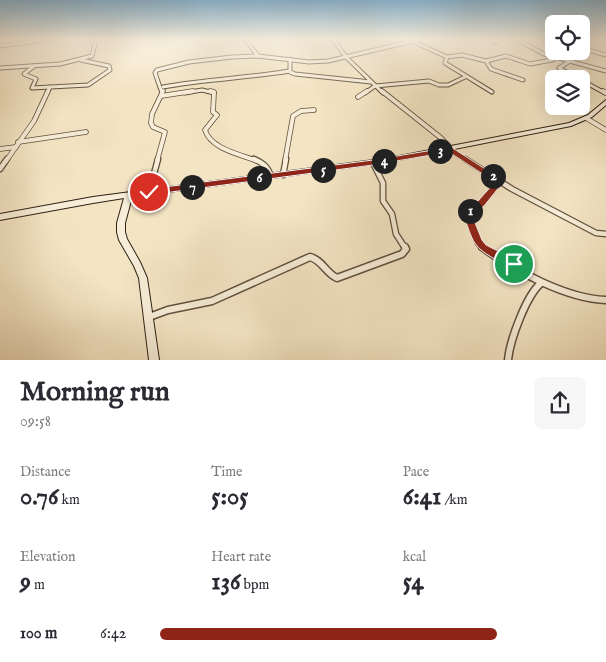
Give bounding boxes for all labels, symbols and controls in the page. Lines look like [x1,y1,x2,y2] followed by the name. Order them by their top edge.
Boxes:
[545,15,590,115] map controls
[545,15,590,60] button: locate
[545,70,590,115] button: layers
[428,138,452,164] pin: 3
[438,142,443,160] text: 3
[372,148,396,174] pin: 4
[381,152,388,170] text: 4
[310,158,336,182] pin: 5
[321,161,326,179] text: 5
[480,164,506,188] pin: 2
[246,166,272,190] pin: 6
[490,167,497,185] text: 2
[257,169,262,187] text: 6
[128,171,170,213] pin
[180,174,204,200] pin: 7
[135,178,163,206] icon: check
[189,178,196,196] text: 7
[458,198,482,224] pin: 1
[468,202,473,220] text: 1
[493,243,535,285] pin
[500,250,528,278] icon: arrive
[20,375,170,410] text: Morning run
[534,377,586,429] button: share
[20,412,51,432] text: 09:58
[20,463,71,481] text: Distance
[211,463,242,481] text: Time
[403,463,429,481] text: Pace
[20,481,59,513] text: 0.76
[211,481,248,513] text: 5:05
[403,481,441,513] text: 6:41
[59,491,80,509] text: km
[441,491,468,509] text: /km
[20,548,76,566] text: Elevation
[211,548,271,566] text: Heart rate
[403,548,426,566] text: kcal
[20,566,31,598] text: 9
[211,566,241,598] text: 136
[403,566,424,598] text: 54
[31,576,45,594] text: m
[241,576,269,594] text: bpm
[20,624,57,644] text: 100 m
[100,624,126,644] text: 6:42

